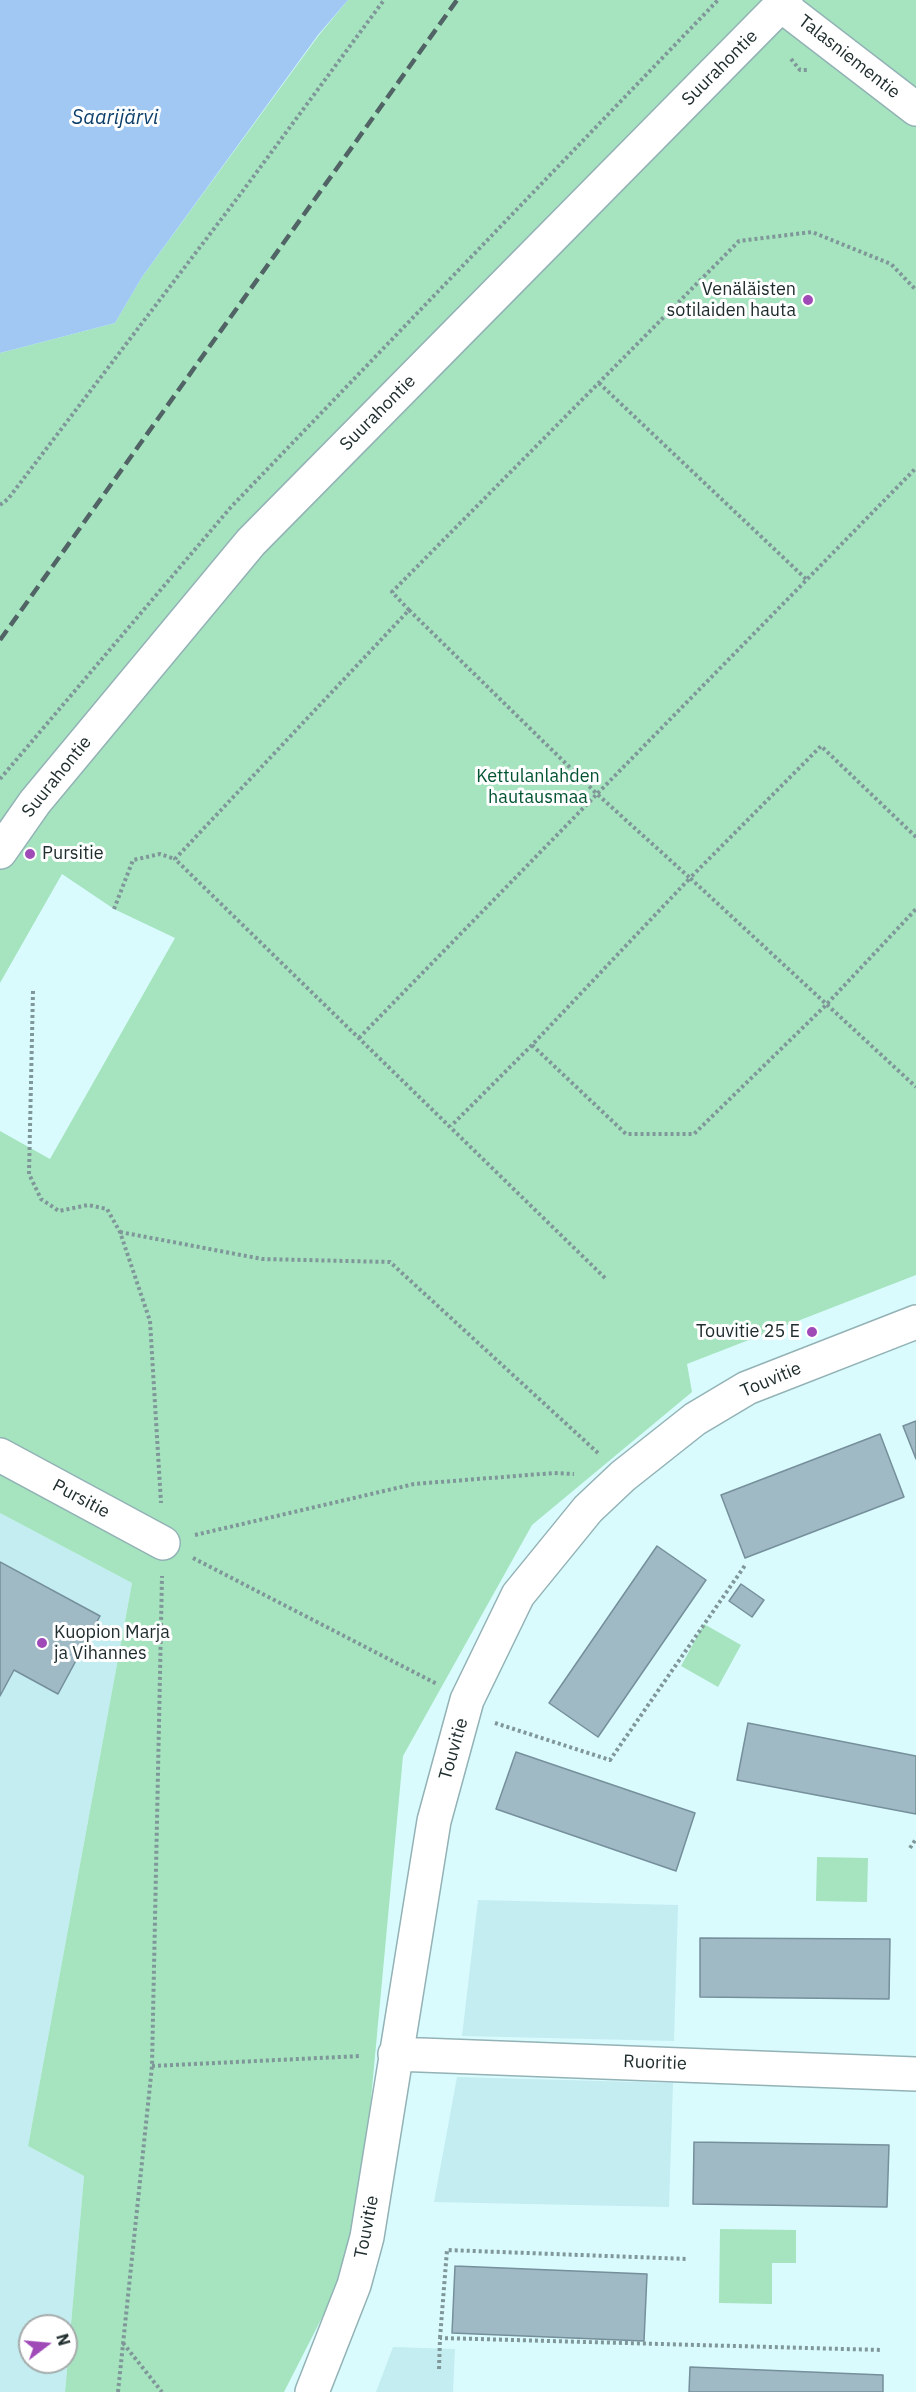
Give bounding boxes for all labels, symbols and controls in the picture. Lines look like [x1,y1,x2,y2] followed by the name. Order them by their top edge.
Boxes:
[794,11,904,103] street label: Talasniementie
[678,26,762,110] street label: Suurahontie
[72,106,158,130] water label: Saarijärvi
[667,279,796,322] place label: Venäläisten sotilaiden hauta
[801,293,815,307] marker: Venäläisten sotilaiden hauta
[336,371,420,455] street label: Suurahontie
[18,732,96,822] street label: Suurahontie
[476,766,600,808] park label: Kettulanlahden hautausmaa
[42,843,104,865] place label: Pursitie
[23,847,37,861] marker: Pursitie
[696,1321,800,1343] place label: Touvitie 25 E
[805,1325,819,1339] marker: Touvitie 25 E
[738,1358,804,1402] street label: Touvitie
[49,1475,113,1523] street label: Pursitie
[54,1622,170,1664] place label: Kuopion Marja ja Vihannes
[35,1636,49,1650] marker: Kuopion Marja ja Vihannes
[435,1716,473,1782] street label: Touvitie
[623,2051,687,2075] street label: Ruoritie
[350,2194,384,2260] street label: Touvitie
[18,2314,78,2374] north arrow
[52,2331,75,2348] text: N

